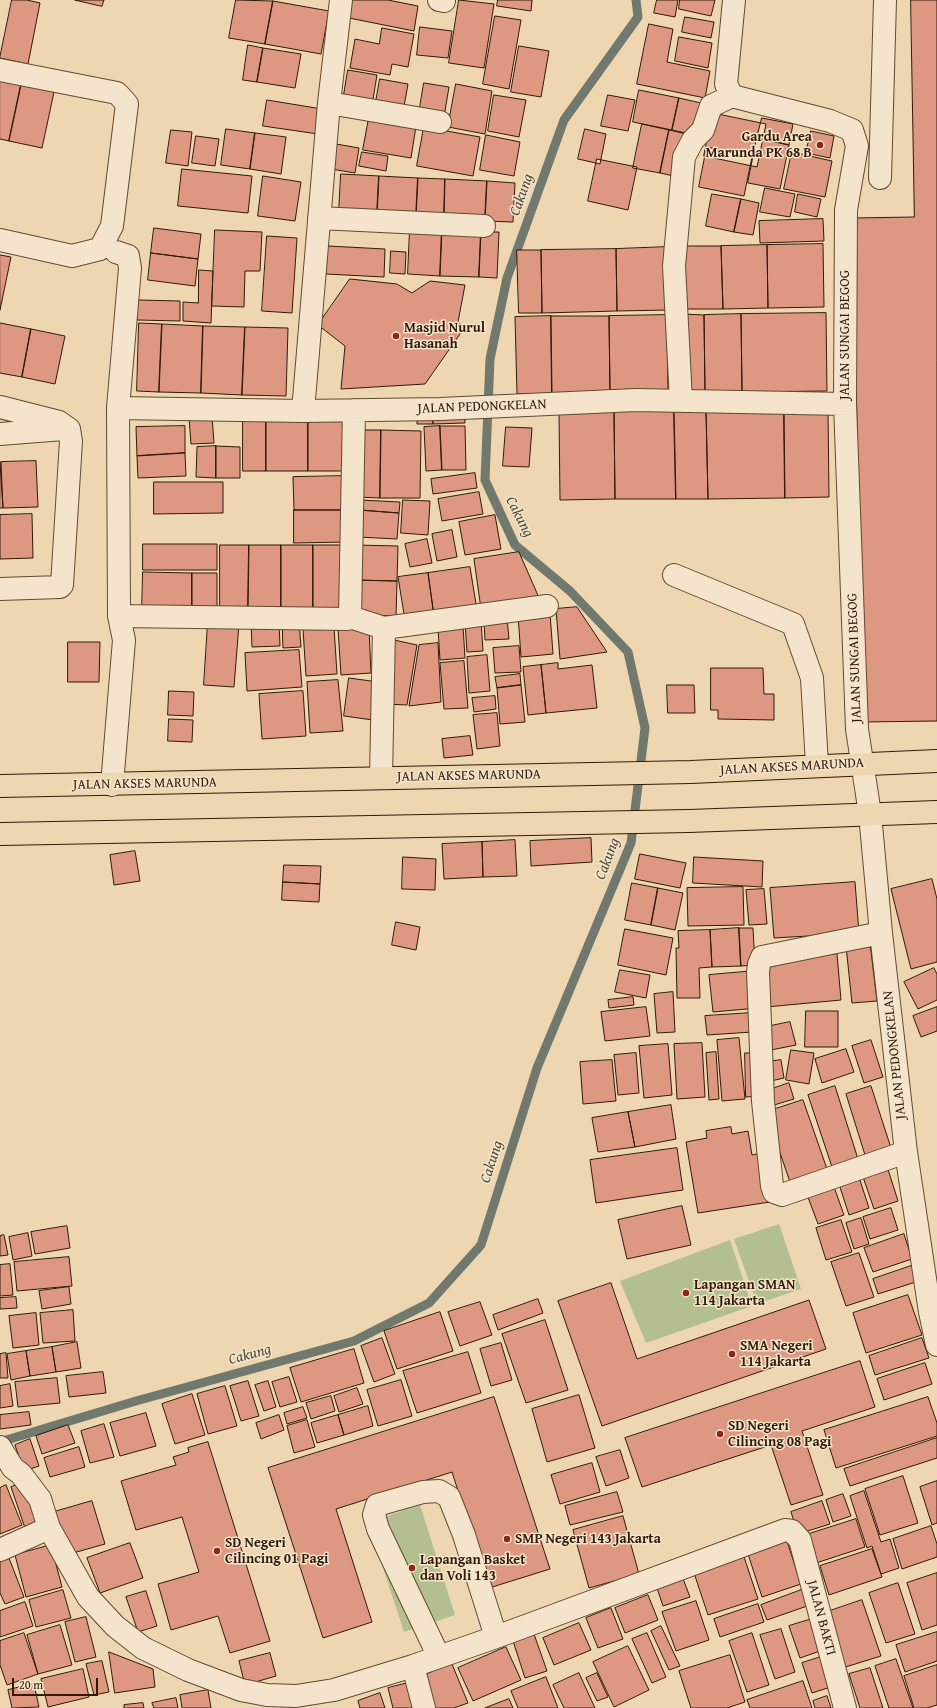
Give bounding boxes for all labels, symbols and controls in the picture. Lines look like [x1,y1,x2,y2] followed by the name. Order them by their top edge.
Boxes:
[705,129,812,162] place label: Gardu Area Marunda PK 68 B
[815,140,825,150] marker: Gardu Area Marunda PK 68 B
[506,172,538,218] water label: Cakung
[837,270,853,400] street label: JALAN SUNGAI BEGOG
[404,320,485,352] place label: Masjid Nurul Hasanah
[391,331,401,341] marker: Masjid Nurul Hasanah
[417,396,547,418] street label: JALAN PEDONGKELAN
[501,494,537,540] water label: Cakung
[844,593,866,723] street label: JALAN SUNGAI BEGOG
[720,755,864,779] street label: JALAN AKSES MARUNDA
[397,766,541,786] street label: JALAN AKSES MARUNDA
[73,774,217,794] street label: JALAN AKSES MARUNDA
[592,836,624,882] water label: Cakung
[880,990,910,1120] street label: JALAN PEDONGKELAN
[477,1139,507,1185] water label: Cakung
[694,1277,795,1310] place label: Lapangan SMAN 114 Jakarta
[681,1288,691,1298] marker: Lapangan SMAN 114 Jakarta
[740,1338,813,1370] place label: SMA Negeri 114 Jakarta
[227,1341,273,1369] water label: Cakung
[727,1349,737,1359] marker: SMA Negeri 114 Jakarta
[728,1418,831,1450] place label: SD Negeri Cilincing 08 Pagi
[715,1429,725,1439] marker: SD Negeri Cilincing 08 Pagi
[515,1531,661,1547] place label: SMP Negeri 143 Jakarta
[502,1534,512,1544] marker: SMP Negeri 143 Jakarta
[225,1535,328,1568] place label: SD Negeri Cilincing 01 Pagi
[212,1546,222,1556] marker: SD Negeri Cilincing 01 Pagi
[420,1552,525,1584] place label: Lapangan Basket dan Voli 143
[407,1563,417,1573] marker: Lapangan Basket dan Voli 143
[803,1578,839,1658] street label: JALAN BAKTI
[14,1670,100,1696] scale bar
[19,1676,43,1693] text: 20 m

